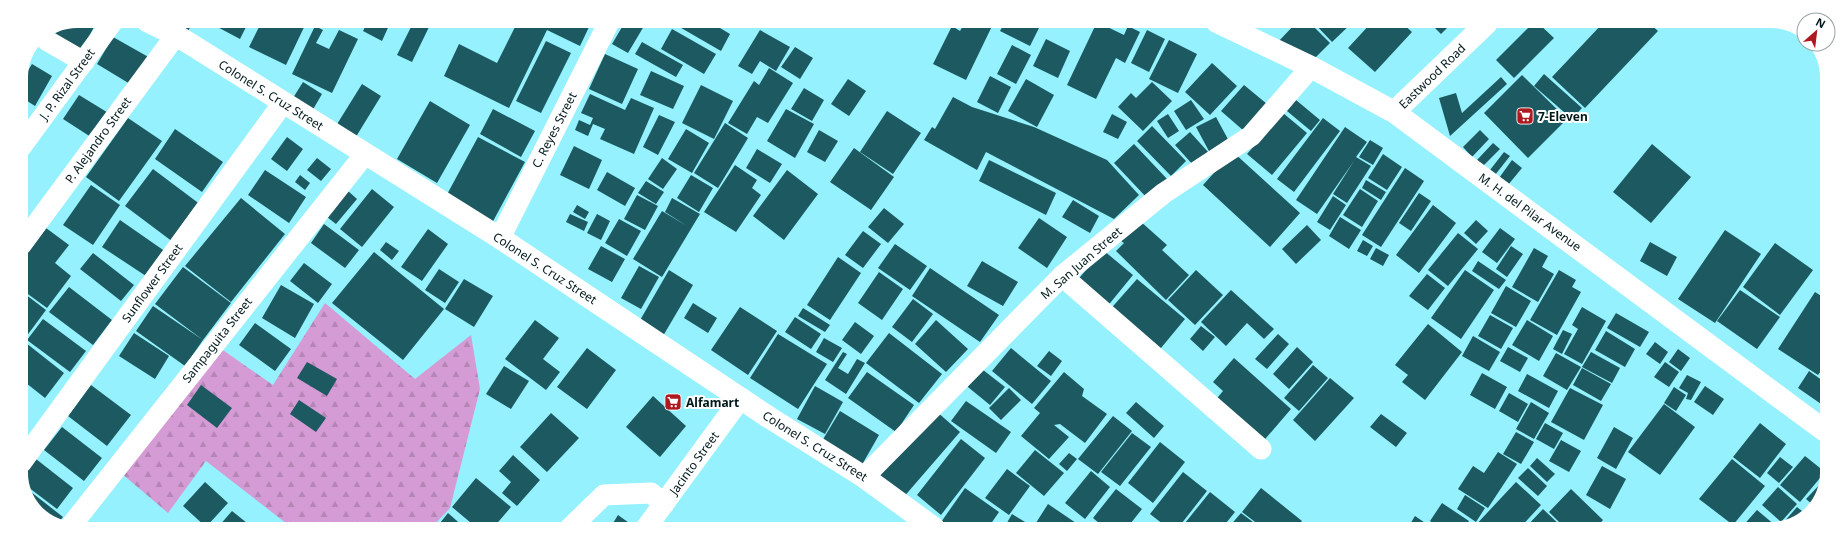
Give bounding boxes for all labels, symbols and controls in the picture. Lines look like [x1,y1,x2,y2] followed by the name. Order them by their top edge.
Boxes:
[1796,12,1836,52] north arrow
[1813,14,1828,31] text: N
[1395,40,1469,112] street label: Eastwood Road
[35,44,99,124] street label: J. P. Rizal Street
[215,56,327,135] street label: Colonel S. Cruz Street
[528,88,581,171] street label: C. Reyes Street
[61,93,135,187] street label: P. Alejandro Street
[1515,106,1535,126] supermarket icon: 7-Eleven
[1538,108,1588,125] place label: 7-Eleven
[1475,169,1585,255] street label: M. H. del Pilar Avenue
[1037,223,1126,303] street label: M. San Juan Street
[490,228,601,308] street label: Colonel S. Cruz Street
[118,240,187,326] street label: Sunflower Street
[178,293,256,386] street label: Sampaguita Street
[663,392,683,412] supermarket icon: Alfamart
[686,394,739,411] place label: Alfamart
[759,407,871,486] street label: Colonel S. Cruz Street
[665,427,723,499] street label: Jacinto Street

